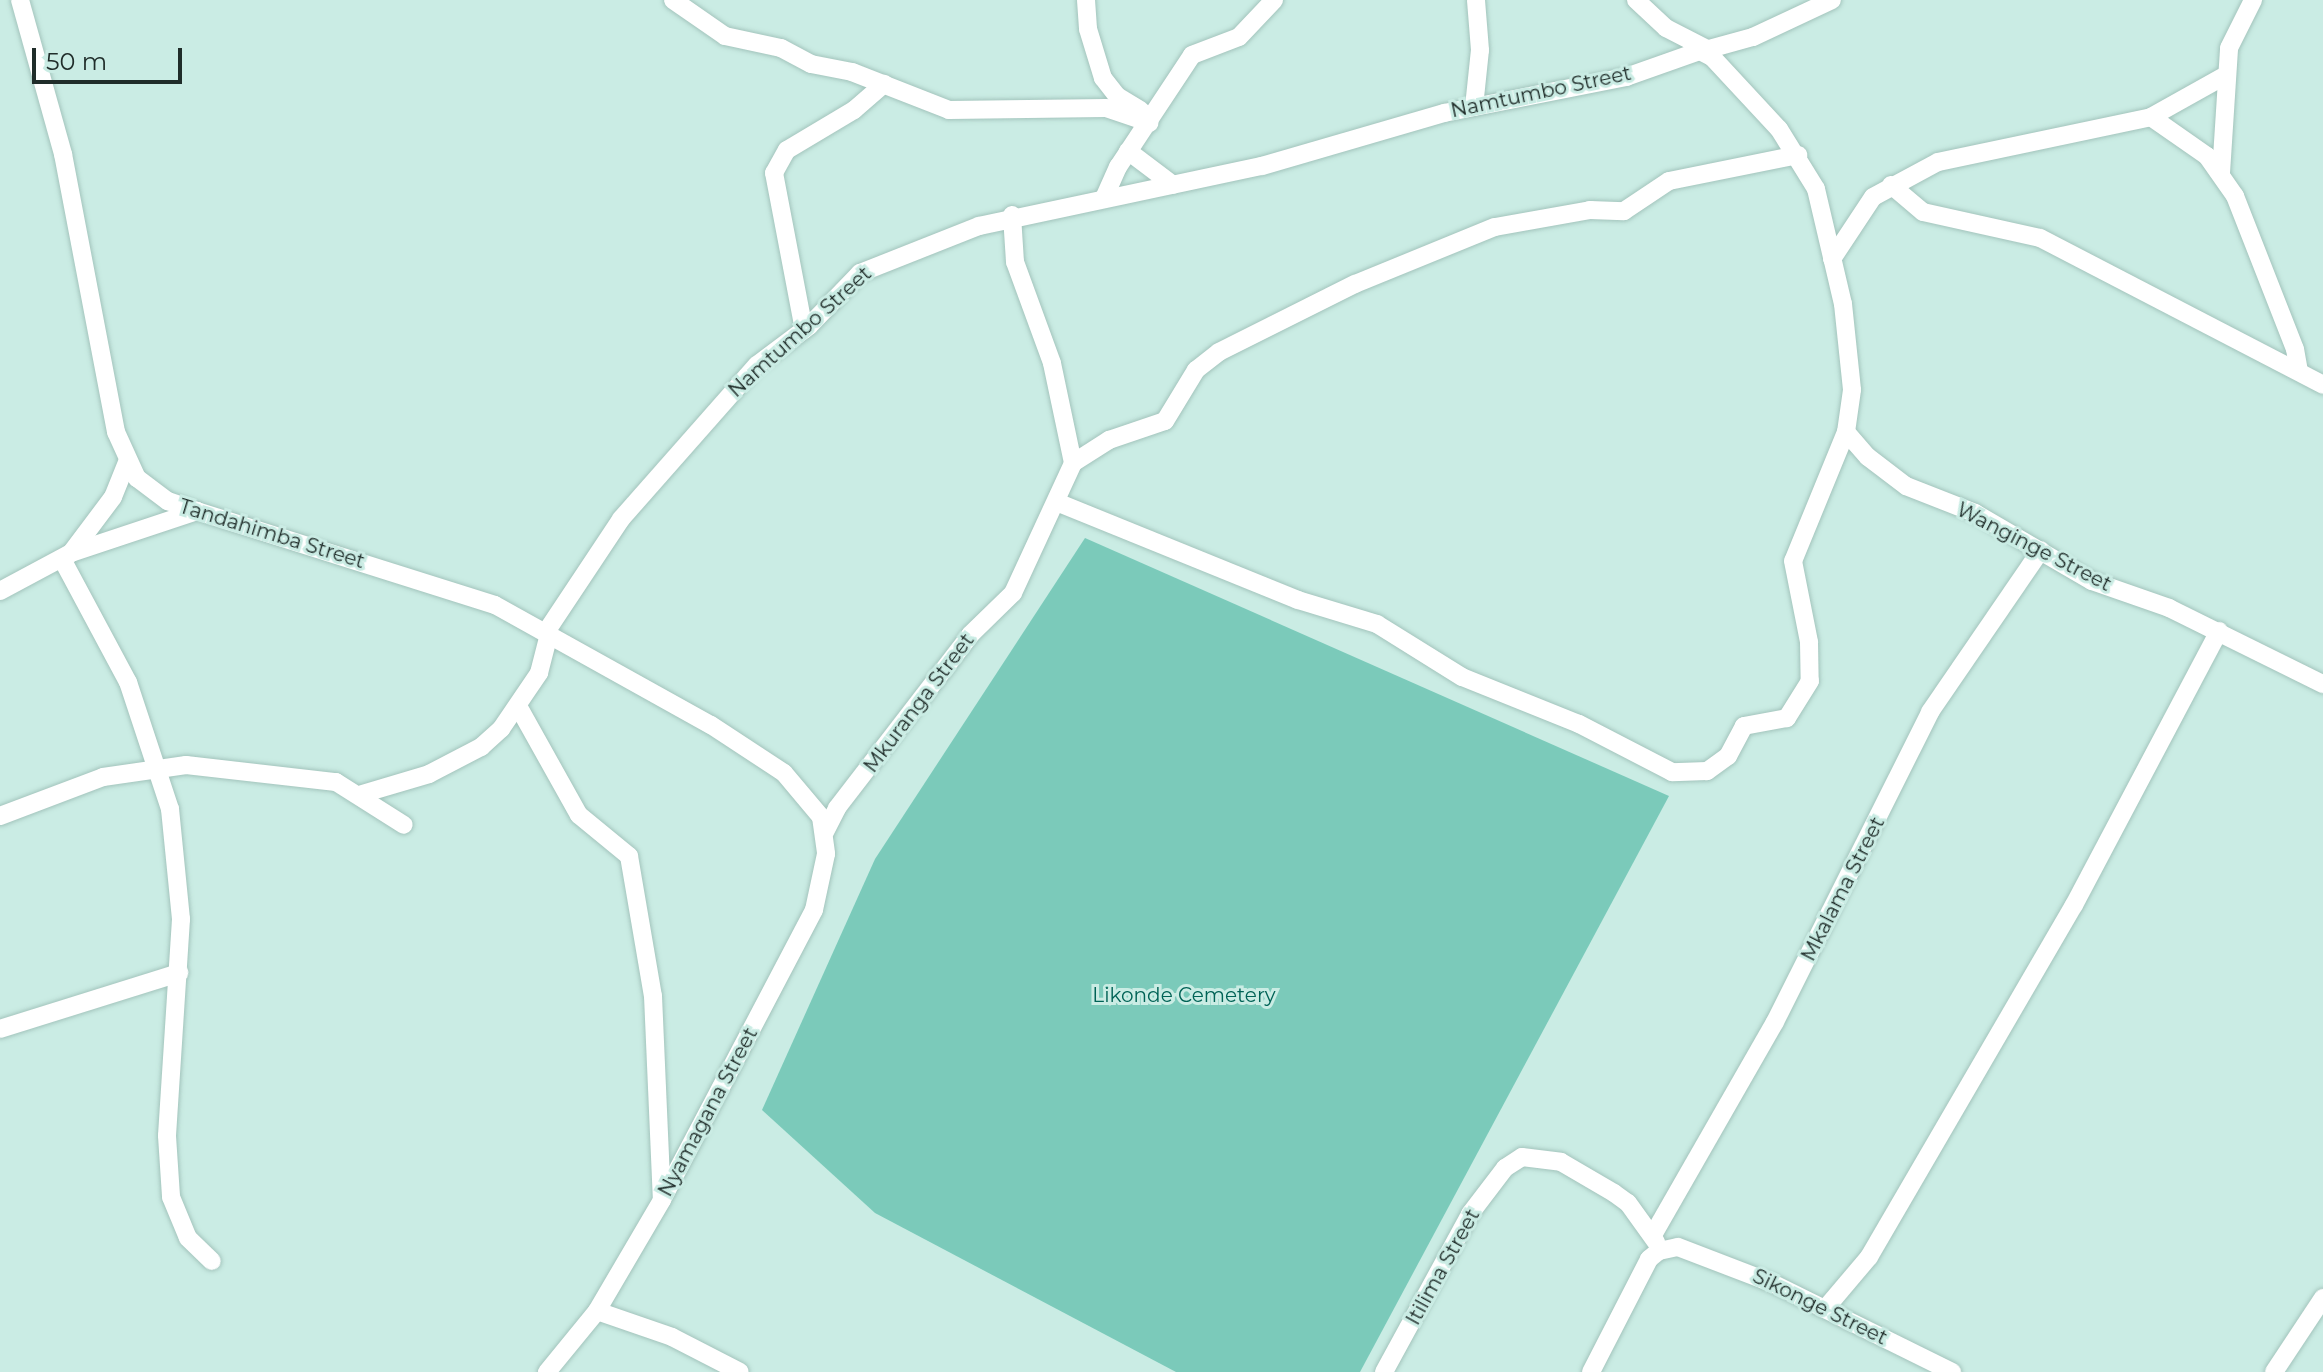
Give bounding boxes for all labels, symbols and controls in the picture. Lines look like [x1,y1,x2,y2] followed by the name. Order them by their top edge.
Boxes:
[36,32,186,82] scale bar
[46,47,107,76] text: 50 m
[1449,61,1633,123] street label: Namtumbo Street
[724,262,876,402] street label: Namtumbo Street
[176,494,368,574] street label: Tandahimba Street
[1953,498,2115,596] street label: Wanginge Street
[859,629,979,777] street label: Mkuranga Street
[1796,813,1890,965] street label: Mkalama Street
[1092,983,1276,1007] park label: Likonde Cemetery
[653,1023,763,1201] street label: Nyamagana Street
[1401,1205,1485,1329] street label: Itilima Street
[1749,1264,1891,1350] street label: Sikonge Street

